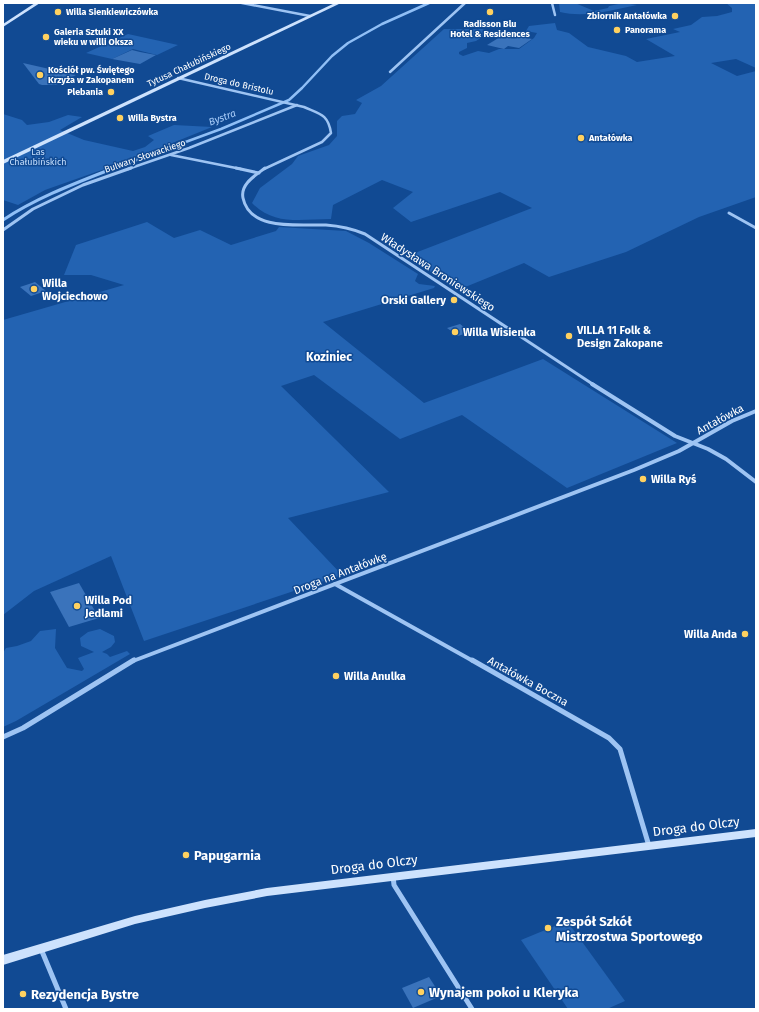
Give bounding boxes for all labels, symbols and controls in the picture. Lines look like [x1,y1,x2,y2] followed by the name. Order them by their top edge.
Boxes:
[53,7,63,17] marker: Willa Sienkiewiczówka
[66,7,158,17] place label: Willa Sienkiewiczówka
[485,7,495,17] marker: Radisson Blu Hotel & Residences
[587,11,667,21] place label: Zbiornik Antałówka
[670,11,680,21] marker: Zbiornik Antałówka
[450,19,530,39] place label: Radisson Blu Hotel & Residences
[612,25,622,35] marker: Panorama
[625,25,666,35] place label: Panorama
[54,27,133,47] place label: Galeria Sztuki XX wieku w willi Oksza
[41,32,51,42] marker: Galeria Sztuki XX wieku w willi Oksza
[146,41,232,89] street label: Tytusa Chałubińskiego
[48,64,135,85] place label: Kościół pw. Świętego Krzyża w Zakopanem
[35,70,45,80] marker: Kościół pw. Świętego Krzyża w Zakopanem
[203,71,275,97] street label: Droga do Bristolu
[67,87,103,97] place label: Plebania
[106,87,116,97] marker: Plebania
[207,107,238,129] water label: Bystra
[115,113,125,123] marker: Willa Bystra
[128,113,177,123] place label: Willa Bystra
[576,133,586,143] marker: Antałówka
[588,133,633,143] place label: Antałówka
[103,137,187,175] street label: Bulwary Słowackiego
[9,147,67,167] park label: Las Chałubińskich
[378,231,497,314] street label: Władysława Broniewskiego
[42,277,108,303] place label: Willa Wojciechowo
[29,284,39,294] marker: Willa Wojciechowo
[381,294,446,307] place label: Orski Gallery
[449,295,459,305] marker: Orski Gallery
[576,324,663,350] place label: VILLA 11 Folk & Design Zakopane
[463,326,536,339] place label: Willa Wisienka
[450,327,460,337] marker: Willa Wisienka
[564,331,574,341] marker: VILLA 11 Folk & Design Zakopane
[306,350,352,364] district label: Koziniec
[694,402,746,437] street label: Antałówka
[651,473,697,486] place label: Willa Ryś
[638,474,648,484] marker: Willa Ryś
[292,550,389,597] street label: Droga na Antałówkę
[84,594,132,620] place label: Willa Pod Jedlami
[72,601,82,611] marker: Willa Pod Jedlami
[684,628,737,641] place label: Willa Anda
[740,629,750,639] marker: Willa Anda
[485,654,570,709] street label: Antałówka Boczna
[344,670,406,683] place label: Willa Anulka
[331,671,341,681] marker: Willa Anulka
[652,814,741,839] street label: Droga do Olczy
[194,848,261,863] place label: Papugarnia
[181,850,191,860] marker: Papugarnia
[330,852,419,877] street label: Droga do Olczy
[556,914,703,944] place label: Zespół Szkół Mistrzostwa Sportowego
[543,923,553,933] marker: Zespół Szkół Mistrzostwa Sportowego
[429,985,579,1000] place label: Wynajem pokoi u Kleryka
[31,987,139,1002] place label: Rezydencja Bystre
[416,987,426,997] marker: Wynajem pokoi u Kleryka
[18,989,28,999] marker: Rezydencja Bystre

